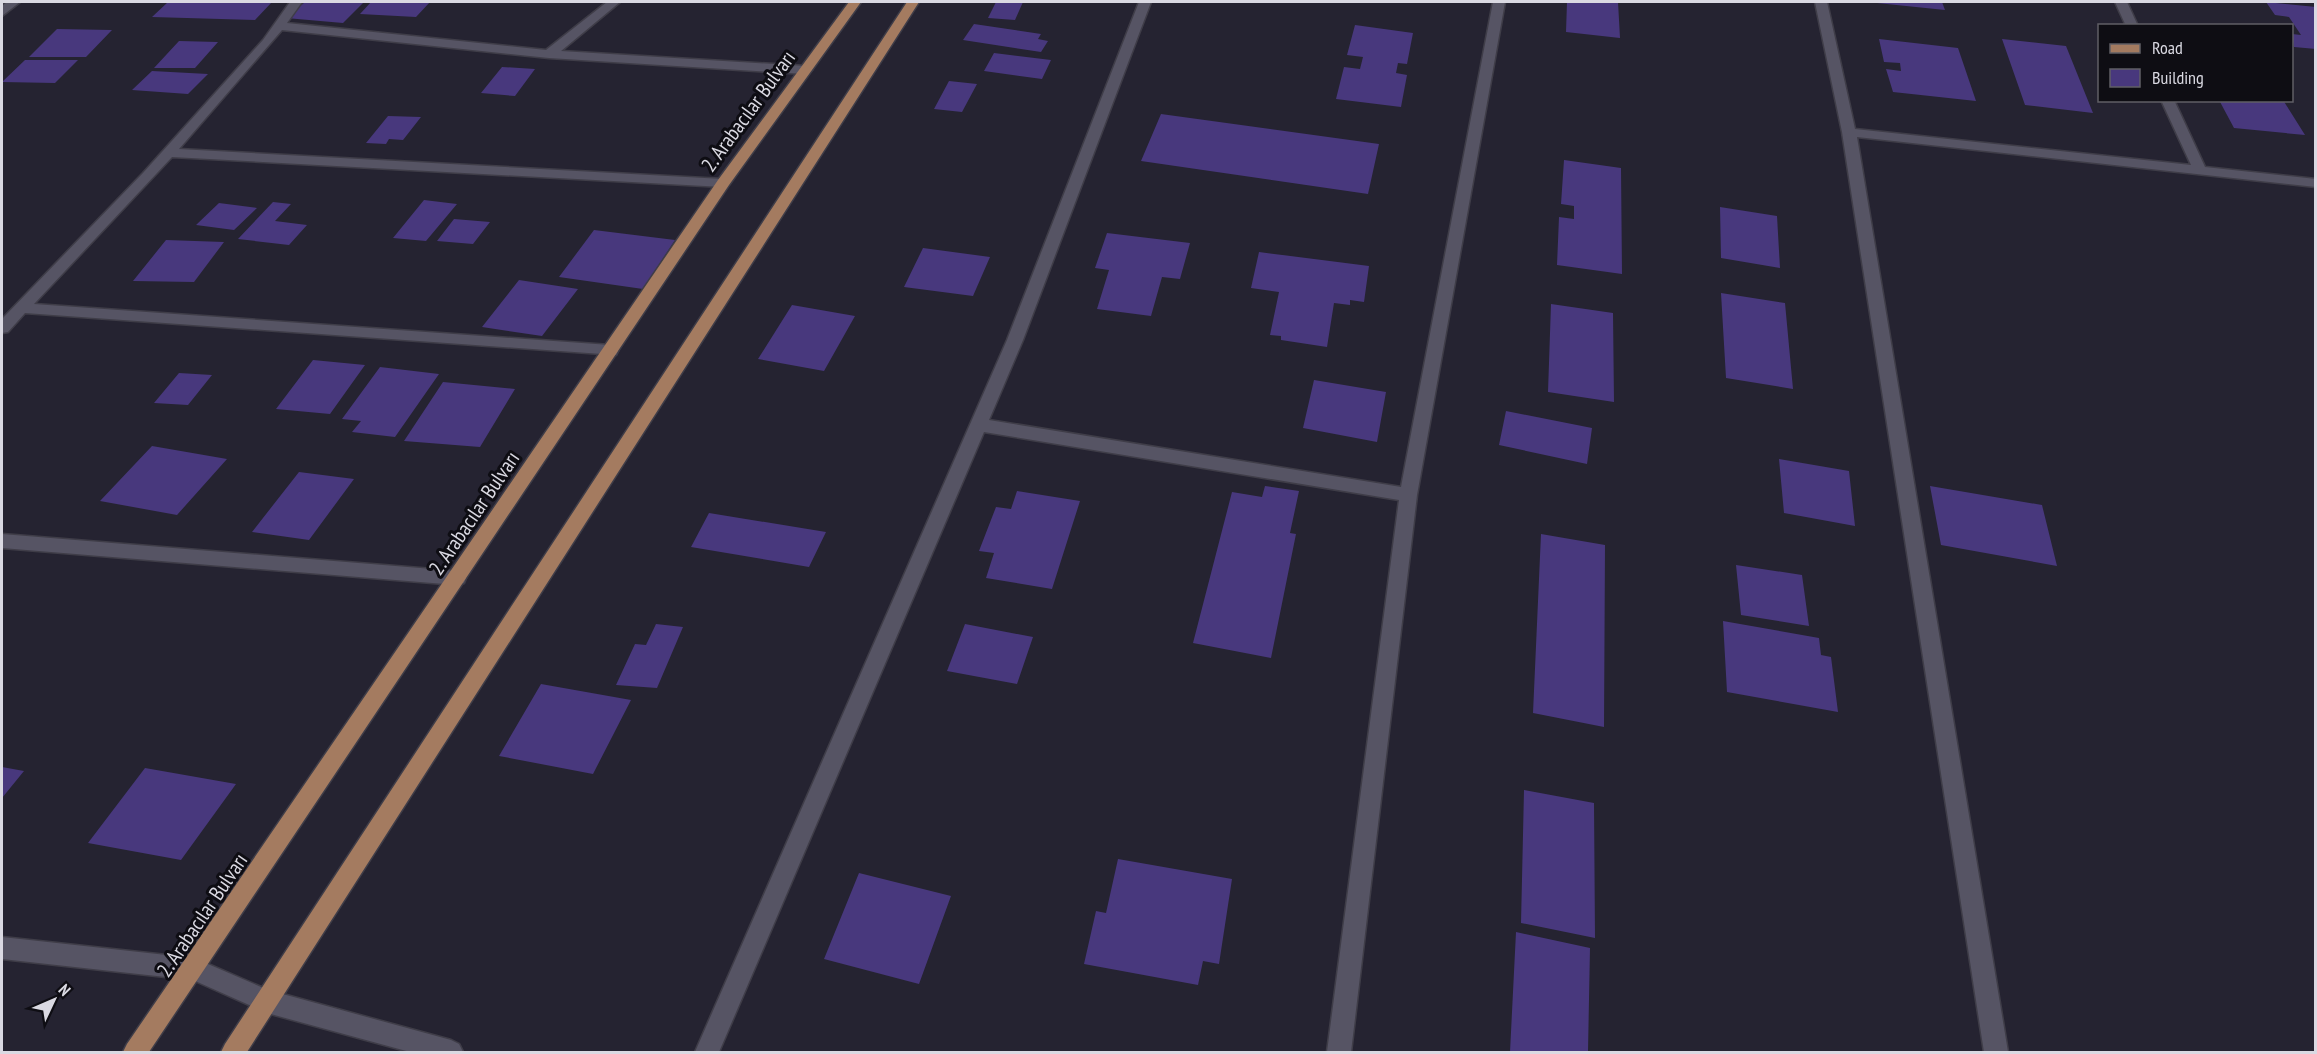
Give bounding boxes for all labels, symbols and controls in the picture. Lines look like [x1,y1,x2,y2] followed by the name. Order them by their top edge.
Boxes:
[2098,24,2293,102] legend
[2152,36,2183,59] text: Road
[695,45,801,177] street label: 2. Arabacılar Bulvarı
[2152,66,2204,89] text: Building
[423,446,525,580] street label: 2. Arabacılar Bulvarı
[151,848,253,982] street label: 2. Arabacılar Bulvarı
[24,970,84,1030] north arrow
[55,980,75,1000] text: N

